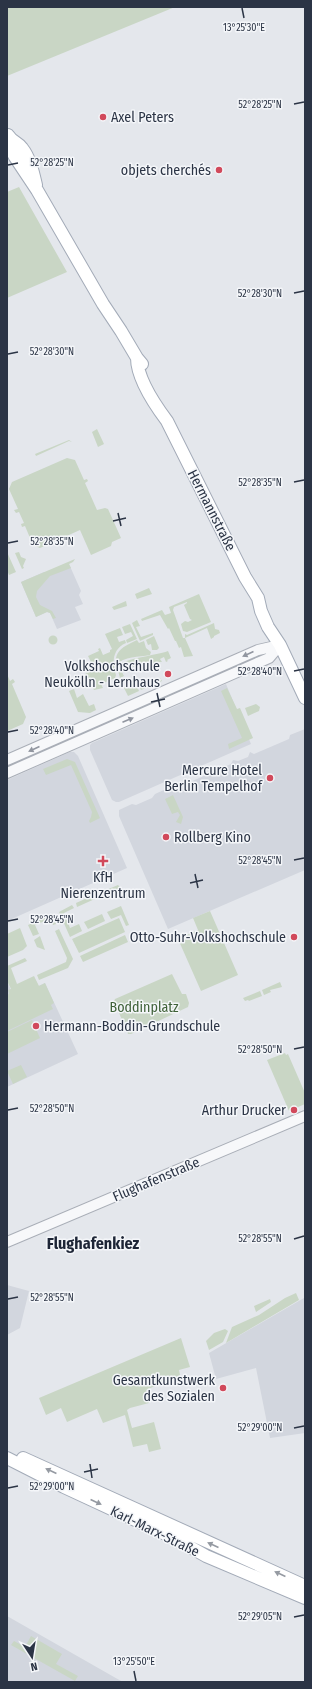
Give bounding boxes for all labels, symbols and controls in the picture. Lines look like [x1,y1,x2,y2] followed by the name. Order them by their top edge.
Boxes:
[223,22,265,34] text: 13°25'30"E
[238,99,282,111] text: 52°28'25"N
[111,109,174,126] place label: Axel Peters
[98,112,108,122] marker: Axel Peters
[30,157,74,169] text: 52°28'25"N
[121,162,211,179] place label: objets cherchés
[214,165,224,175] marker: objets cherchés
[238,288,282,300] text: 52°28'30"N
[30,346,74,358] text: 52°28'30"N
[184,467,239,554] street label: Hermannstraße
[238,477,282,489] text: 52°28'35"N
[30,536,74,548] text: 52°28'35"N
[243,651,254,657] one-way arrow
[44,658,160,691] place label: Volkshochschule Neukölln - Lernhaus
[238,666,282,678] text: 52°28'40"N
[163,669,173,679] marker: Volkshochschule Neukölln - Lernhaus
[122,717,134,723] one-way arrow
[30,725,74,737] text: 52°28'40"N
[28,746,39,752] one-way arrow
[164,762,264,795] place label: Mercure Hotel Berlin Tempelhof
[265,773,275,783] marker: Mercure Hotel Berlin Tempelhof
[174,829,251,846] place label: Rollberg Kino
[161,832,171,842] marker: Rollberg Kino
[97,855,109,867] marker: KfH Nierenzentrum
[238,855,282,867] text: 52°28'45"N
[60,869,146,902] place label: KfH Nierenzentrum
[30,914,74,926] text: 52°28'45"N
[130,929,286,946] place label: Otto-Suhr-Volkshochschule
[289,932,299,942] marker: Otto-Suhr-Volkshochschule
[110,999,179,1016] park label: Boddinplatz
[44,1018,220,1035] place label: Hermann-Boddin-Grundschule
[31,1021,41,1031] marker: Hermann-Boddin-Grundschule
[238,1044,282,1056] text: 52°28'50"N
[202,1102,286,1119] place label: Arthur Drucker
[30,1103,74,1115] text: 52°28'50"N
[289,1105,299,1115] marker: Arthur Drucker
[110,1154,202,1205] street label: Flughafenstraße
[238,1233,282,1245] text: 52°28'55"N
[47,1234,140,1253] district label: Flughafenkiez
[30,1292,74,1304] text: 52°28'55"N
[113,1372,215,1405] place label: Gesamtkunstwerk des Sozialen
[218,1383,228,1393] marker: Gesamtkunstwerk des Sozialen
[238,1422,282,1434] text: 52°29'00"N
[45,1468,57,1474] one-way arrow
[30,1481,74,1493] text: 52°29'00"N
[90,1499,102,1505] one-way arrow
[107,1503,202,1560] street label: Karl-Marx-Straße
[207,1542,218,1548] one-way arrow
[274,1571,285,1577] one-way arrow
[238,1611,282,1623] text: 52°29'05"N
[12,1637,52,1677] north arrow
[113,1656,155,1668] text: 13°25'50"E
[29,1659,39,1673] text: N

